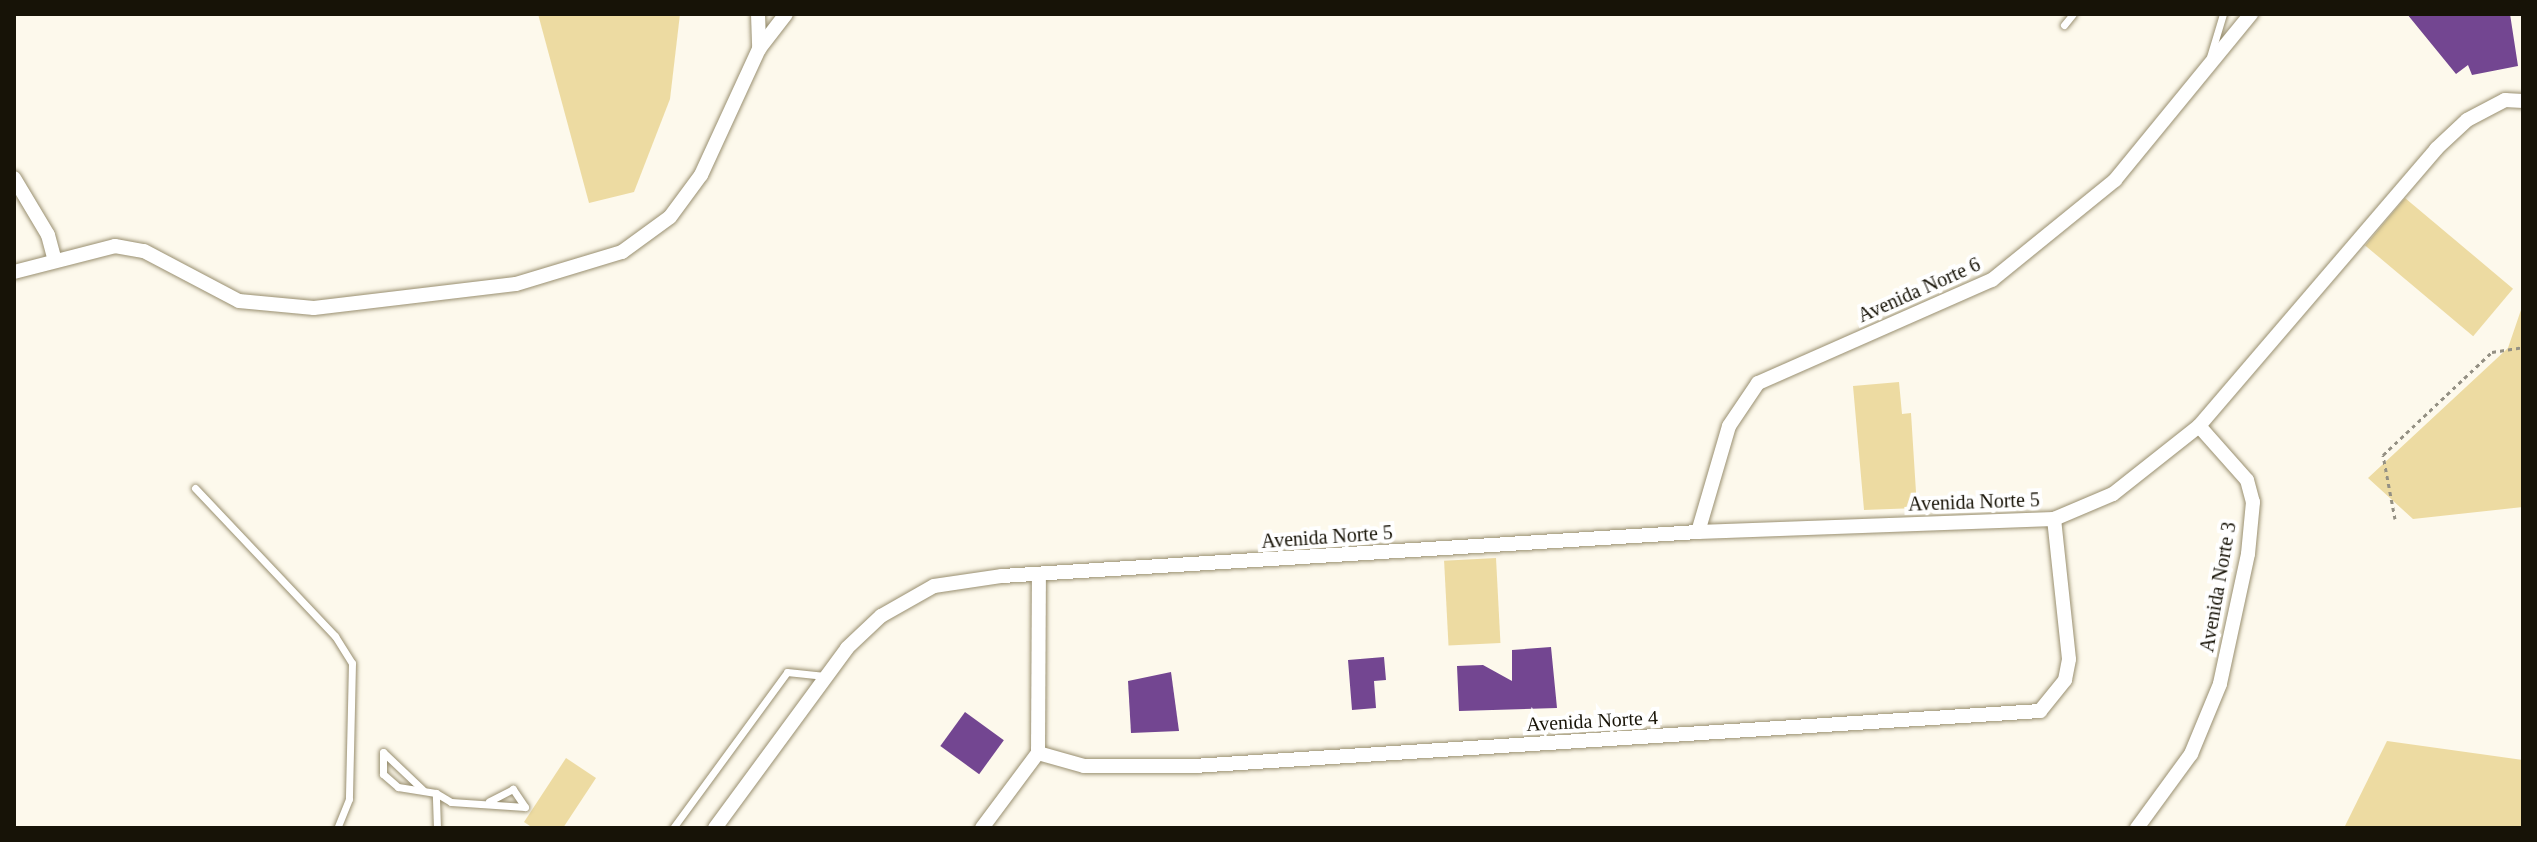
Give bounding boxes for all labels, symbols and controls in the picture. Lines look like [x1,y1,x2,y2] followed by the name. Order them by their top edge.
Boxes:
[1854,252,1984,328] street label: Avenida Norte 6
[1908,488,2040,516] street label: Avenida Norte 5
[1260,520,1394,554] street label: Avenida Norte 5
[2195,520,2241,654] street label: Avenida Norte 3
[1526,706,1658,736] street label: Avenida Norte 4

